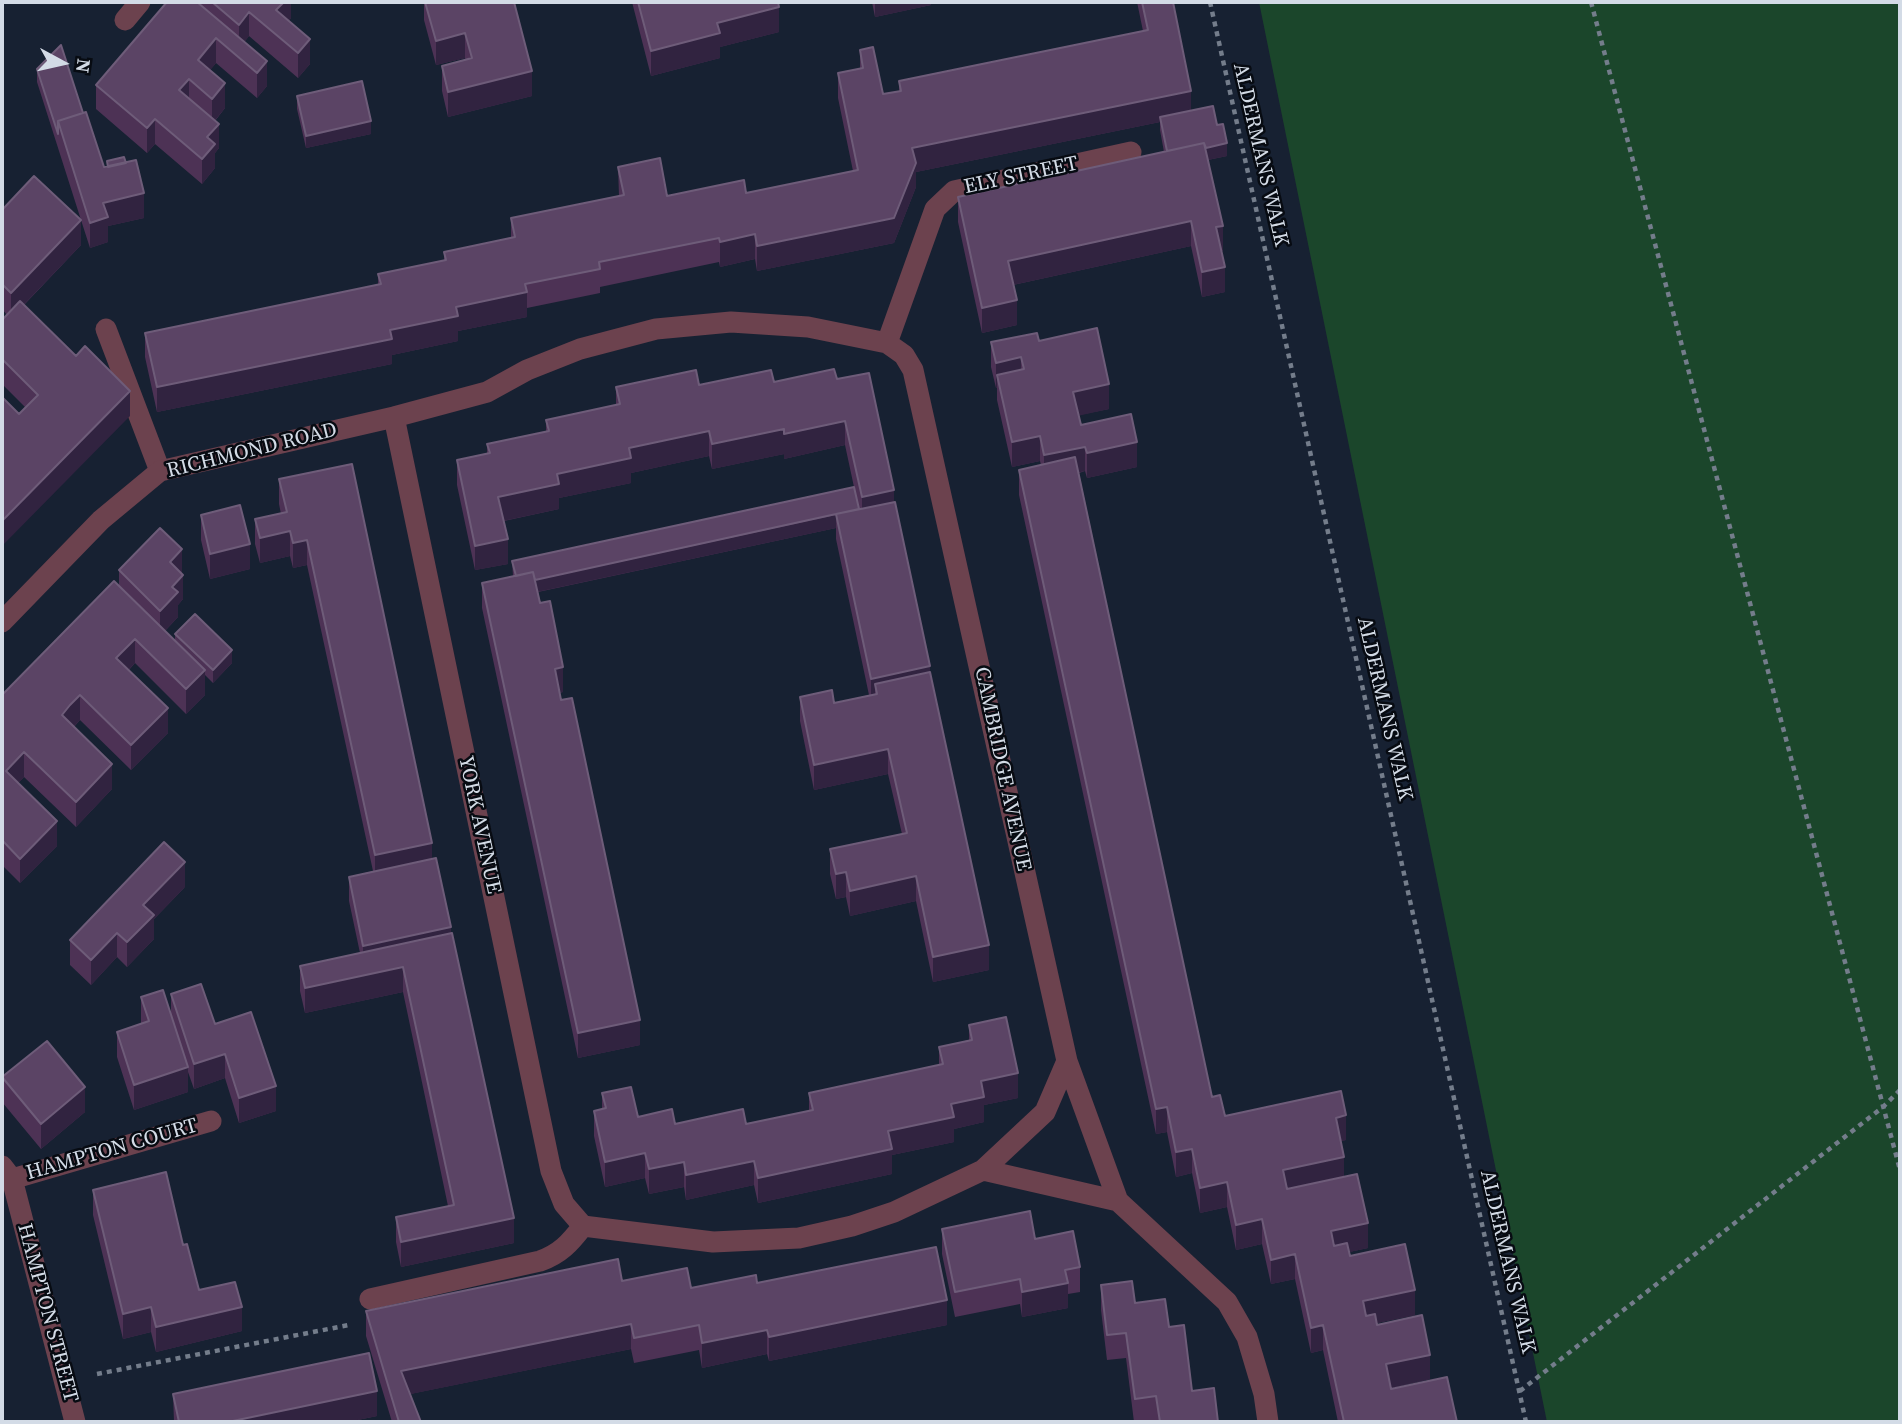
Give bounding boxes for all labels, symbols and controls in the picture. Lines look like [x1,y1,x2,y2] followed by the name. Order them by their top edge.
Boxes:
[28,28,98,98] north arrow
[70,57,98,75] text: N
[1227,61,1293,249] street label: ALDERMANS WALK
[962,152,1080,200] street label: ELY STREET
[164,418,340,484] street label: RICHMOND ROAD
[1351,615,1417,803] street label: ALDERMANS WALK
[968,665,1036,873] street label: CAMBRIDGE AVENUE
[452,754,506,896] street label: YORK AVENUE
[23,1113,201,1187] street label: HAMPTON COURT
[1474,1168,1540,1356] street label: ALDERMANS WALK
[11,1221,83,1405] street label: HAMPTON STREET

